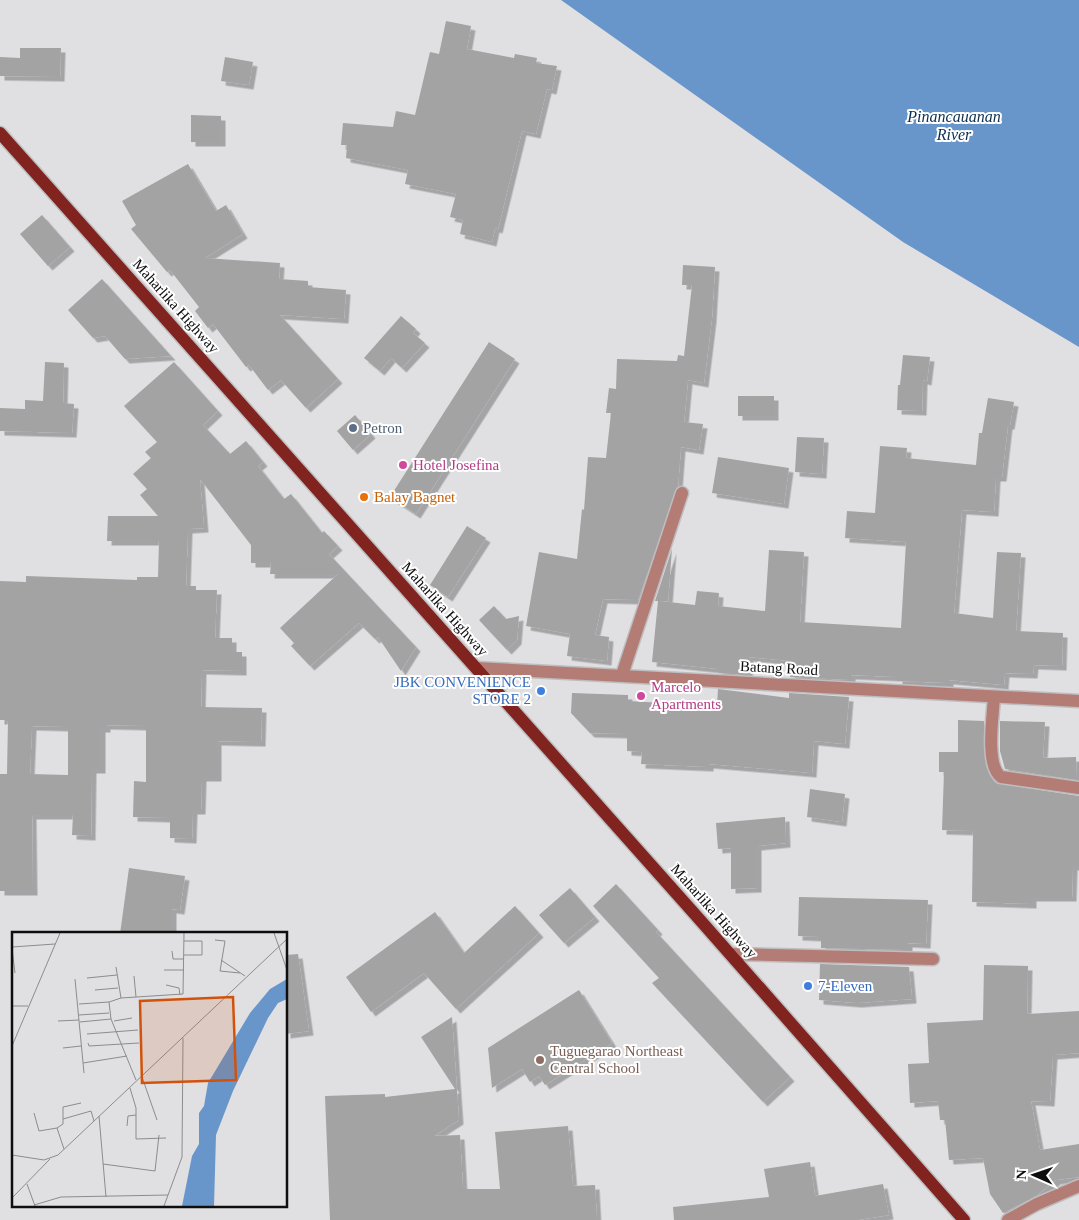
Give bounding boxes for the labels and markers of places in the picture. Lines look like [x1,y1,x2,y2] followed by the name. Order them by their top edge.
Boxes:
[363,420,403,436] place label: Petron
[347,422,359,434] marker: Petron
[413,457,500,473] place label: Hotel Josefina
[397,459,409,471] marker: Hotel Josefina
[374,489,456,505] place label: Balay Bagnet
[358,491,370,503] marker: Balay Bagnet
[394,674,531,707] place label: JBK CONVENIENCE STORE 2
[651,679,721,712] place label: Marcelo Apartments
[535,685,547,697] marker: JBK CONVENIENCE STORE 2
[635,690,647,702] marker: Marcelo Apartments
[818,978,873,994] place label: 7-Eleven
[802,980,814,992] marker: 7-Eleven
[550,1043,684,1076] place label: Tuguegarao Northeast Central School
[534,1054,546,1066] marker: Tuguegarao Northeast Central School

